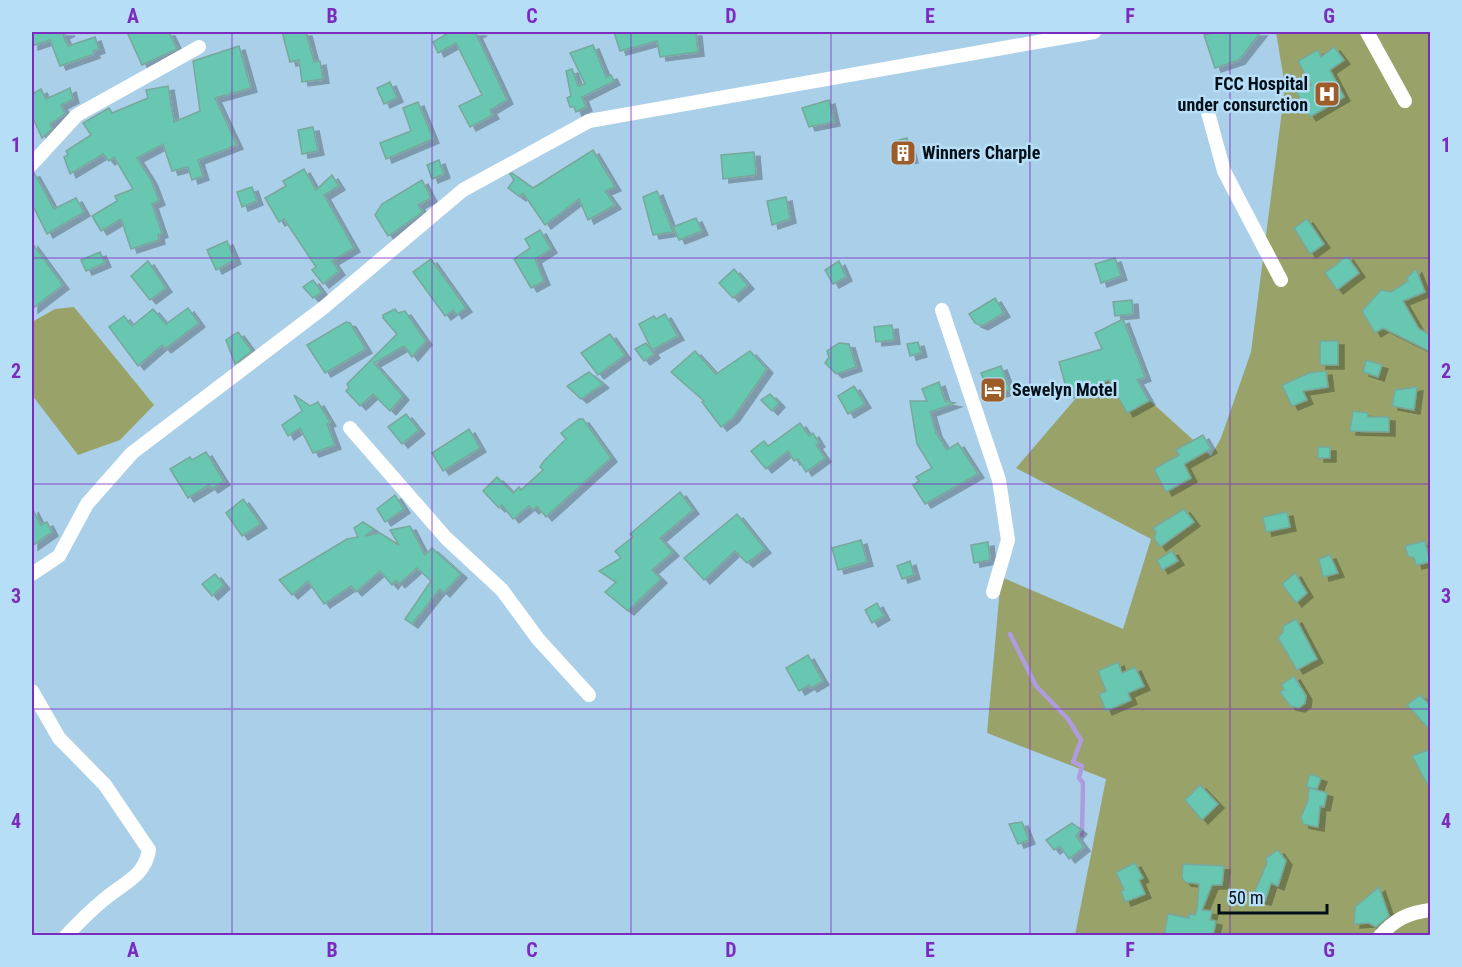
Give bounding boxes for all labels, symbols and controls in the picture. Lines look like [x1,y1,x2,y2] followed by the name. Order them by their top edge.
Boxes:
[127,4,139,28] text: A
[326,4,338,28] text: B
[526,4,538,28] text: C
[725,4,737,28] text: D
[925,4,935,28] text: E
[1125,4,1135,28] text: F
[1323,4,1335,28] text: G
[1178,73,1308,115] place label: FCC Hospital under consurction
[1312,79,1342,109] hospital icon: FCC Hospital under consurction
[11,133,21,157] text: 1
[1441,133,1451,157] text: 1
[888,138,918,168] building icon: Winners Charple
[922,142,1041,163] place label: Winners Charple
[11,359,21,383] text: 2
[1441,359,1451,383] text: 2
[978,375,1008,405] hotel icon: Sewelyn Motel
[1012,379,1117,400] place label: Sewelyn Motel
[11,584,21,608] text: 3
[1441,584,1451,608] text: 3
[11,809,21,833] text: 4
[1441,809,1451,833] text: 4
[1219,877,1327,915] scale bar
[1228,887,1263,908] text: 50 m
[127,938,139,962] text: A
[326,938,338,962] text: B
[526,938,538,962] text: C
[725,938,737,962] text: D
[925,938,935,962] text: E
[1125,938,1135,962] text: F
[1323,938,1335,962] text: G

